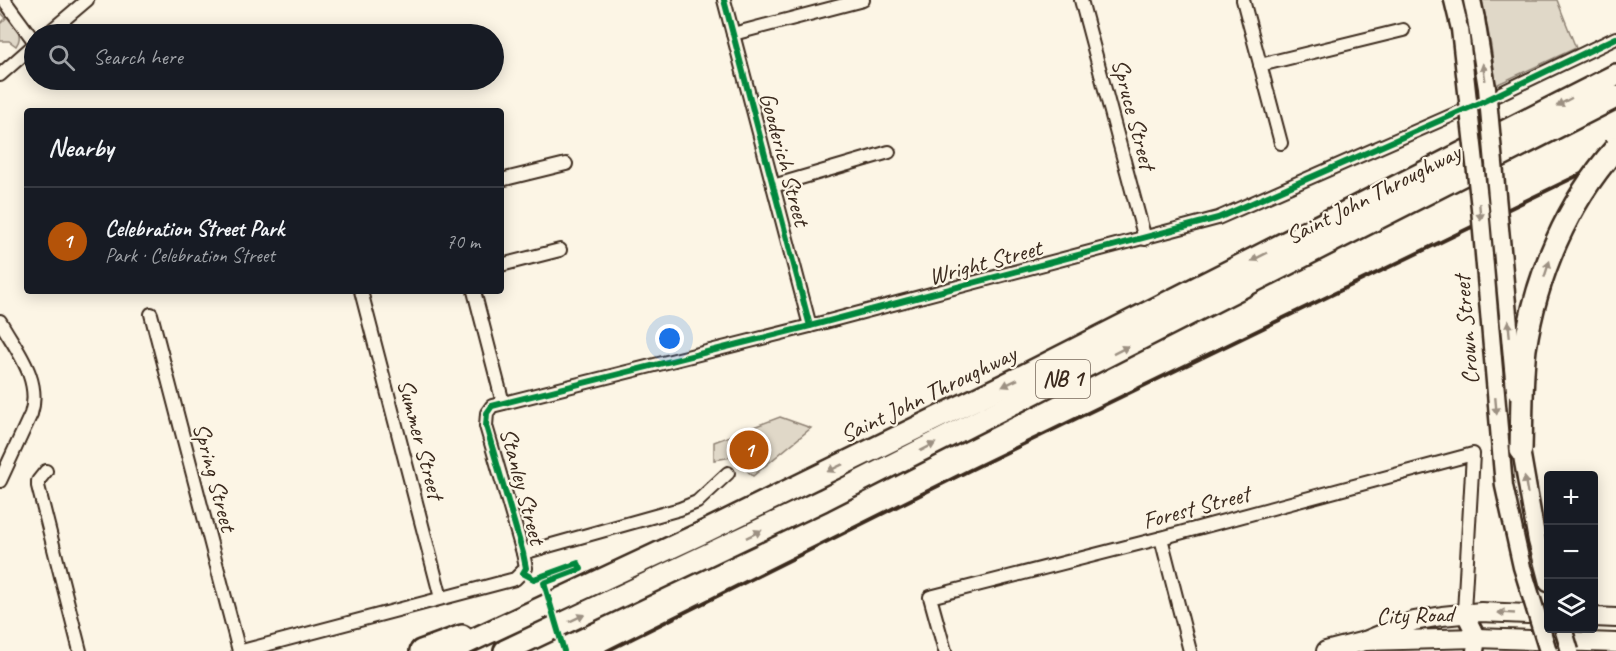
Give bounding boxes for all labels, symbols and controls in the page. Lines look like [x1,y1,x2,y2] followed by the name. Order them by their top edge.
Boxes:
[24,24,504,90] search box
[45,41,78,74] icon: search
[93,43,183,71] text: Search here
[1105,55,1164,175] street label: Spruce Street
[1480,63,1489,82] one-way arrow
[753,89,818,231] street label: Gooderich Street
[1555,97,1572,107] one-way arrow
[48,131,113,164] text: Nearby
[1281,136,1467,251] street label: Saint John Throughway
[1475,202,1485,221] one-way arrow
[105,215,284,243] text: Celebration Street Park
[63,229,72,254] text: 1
[446,229,480,254] text: 70 m
[925,232,1047,291] street label: Wright Street
[105,243,275,268] text: Park · Celebration Street
[1251,253,1268,262] one-way arrow
[1542,260,1552,278] one-way arrow
[1446,271,1486,386] street label: Crown Street
[1504,320,1514,339] one-way arrow
[655,324,684,353] your location
[835,338,1022,450] street label: Saint John Throughway
[1112,345,1129,354] one-way arrow
[1036,360,1090,398] road number: NB 1
[391,376,452,505] street label: Summer Street
[1002,378,1019,387] one-way arrow
[1491,397,1501,416] one-way arrow
[186,420,244,536] street label: Spring Street
[493,425,553,549] street label: Stanley Street
[730,428,768,472] pin: 1
[920,442,937,452] one-way arrow
[826,463,843,473] one-way arrow
[1544,471,1598,633] map controls
[1544,471,1598,525] button: +
[1521,475,1530,494] one-way arrow
[1139,478,1256,536] street label: Forest Street
[1544,525,1598,579] button: −
[745,530,762,539] one-way arrow
[1544,579,1598,633] button: layers
[1376,599,1458,631] street label: City Road
[1497,608,1516,617] one-way arrow
[569,613,586,622] one-way arrow

